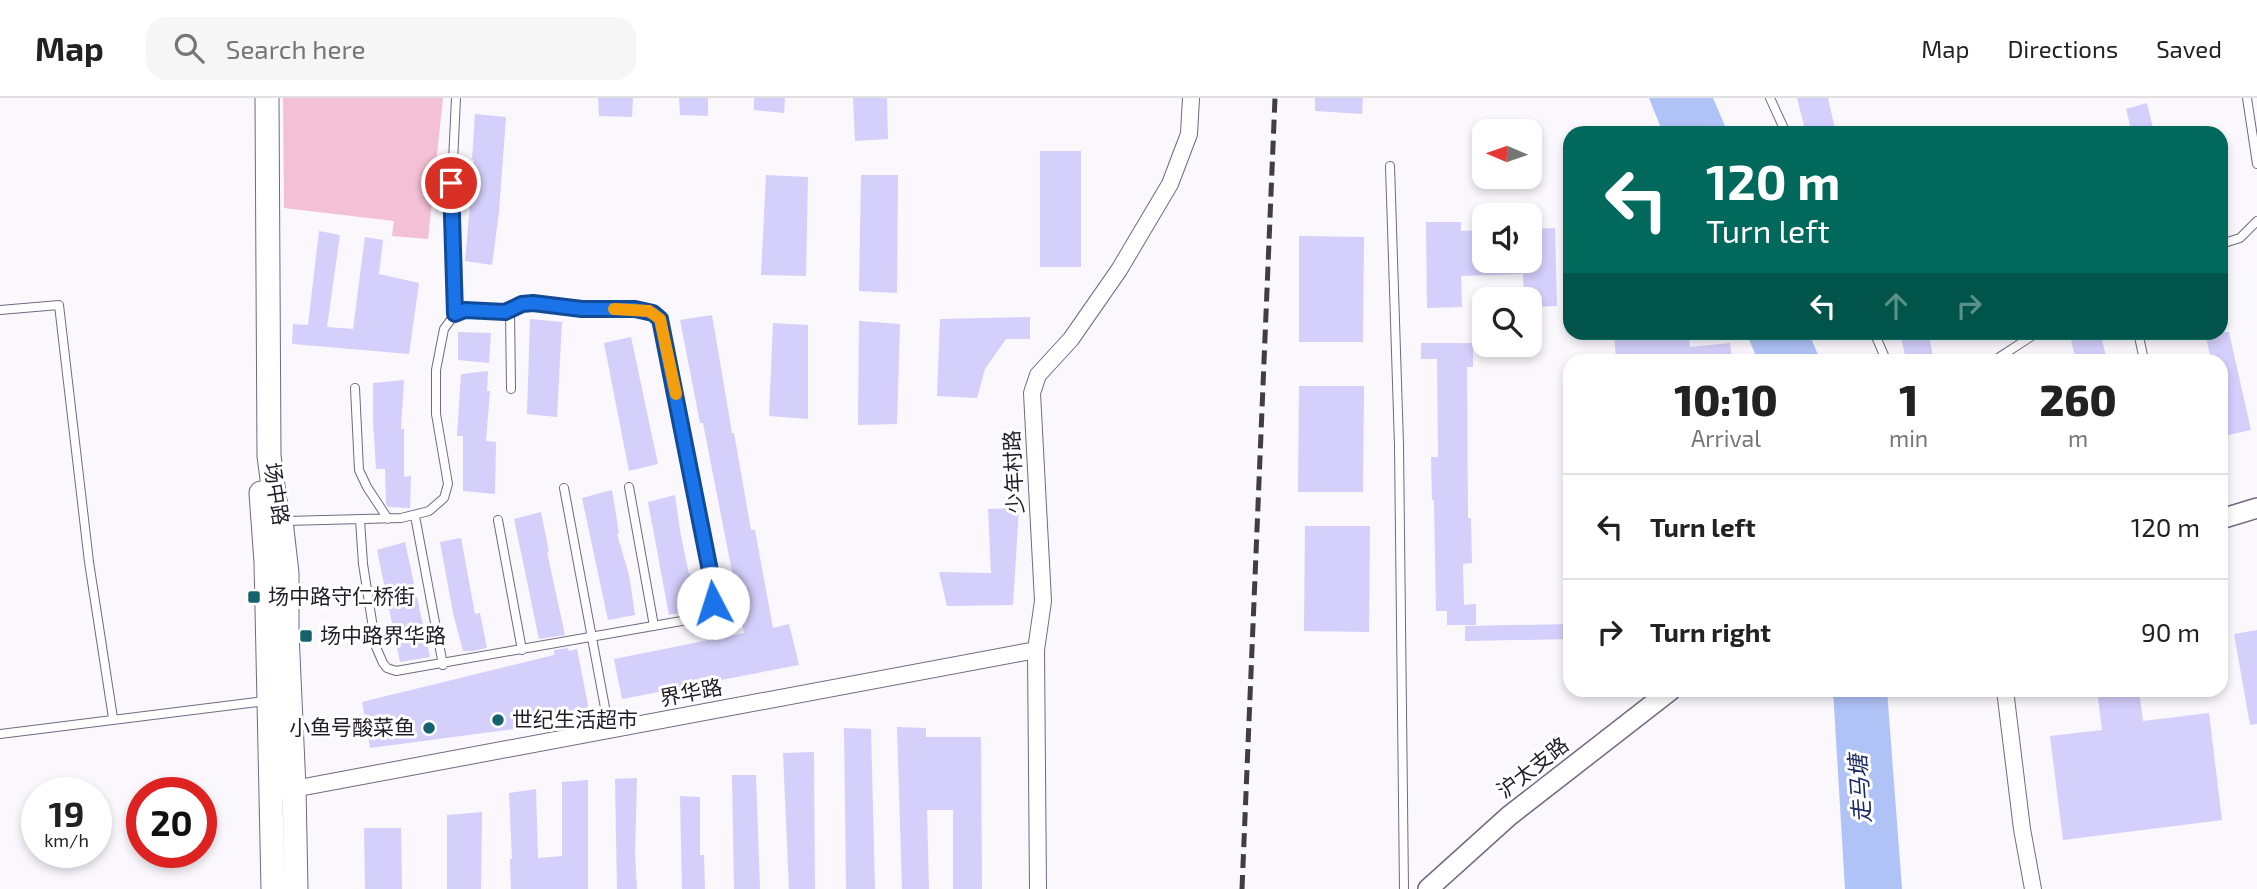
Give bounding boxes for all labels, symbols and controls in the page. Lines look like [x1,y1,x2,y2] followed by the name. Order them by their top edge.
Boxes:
[146,17,636,80] search box
[35,28,104,68] text: Map
[170,29,208,67] icon: search
[226,33,365,64] text: Search here
[1921,34,1969,63] text: Map
[2007,34,2118,63] text: Directions
[2156,34,2222,63] text: Saved
[1472,119,1542,189] north arrow
[1472,119,1542,357] map controls
[1706,151,1840,210] text: 120 m
[421,153,481,213] pin
[1591,154,1682,245] icon: left
[432,164,470,202] icon: arrive
[1472,203,1542,273] button: sound
[1706,211,1830,249] text: Turn left
[1472,287,1542,357] button: search
[1804,287,1842,325] icon: left
[1877,287,1915,325] icon: ahead
[1950,287,1988,325] icon: right
[1674,374,1778,424] text: 10:10
[1899,374,1918,424] text: 1
[2040,374,2117,424] text: 260
[1691,424,1761,452] text: Arrival
[1889,424,1928,452] text: min
[2068,424,2088,452] text: m
[998,429,1027,515] street label: 少年村路
[260,461,295,527] street label: 场中路
[1591,508,1629,546] icon: left
[1650,511,1756,542] text: Turn left
[2131,511,2200,542] text: 120 m
[676,566,750,640] position arrow
[268,583,415,608] place label: 场中路守仁桥街
[246,589,262,605] marker: 场中路守仁桥街
[1591,613,1629,651] icon: right
[1650,616,1771,647] text: Turn right
[2141,616,2200,647] text: 90 m
[320,622,446,647] place label: 场中路界华路
[298,628,314,644] marker: 场中路界华路
[657,673,724,710] street label: 界华路
[512,706,638,731] place label: 世纪生活超市
[490,712,506,728] marker: 世纪生活超市
[289,714,415,739] place label: 小鱼号酸菜鱼
[421,720,437,736] marker: 小鱼号酸菜鱼
[1491,731,1573,803] street label: 沪太支路
[1842,750,1875,824] water label: 走马塘
[126,777,217,868] speed limit sign: 20
[49,792,84,834] text: 19
[44,829,89,851] text: km/h

